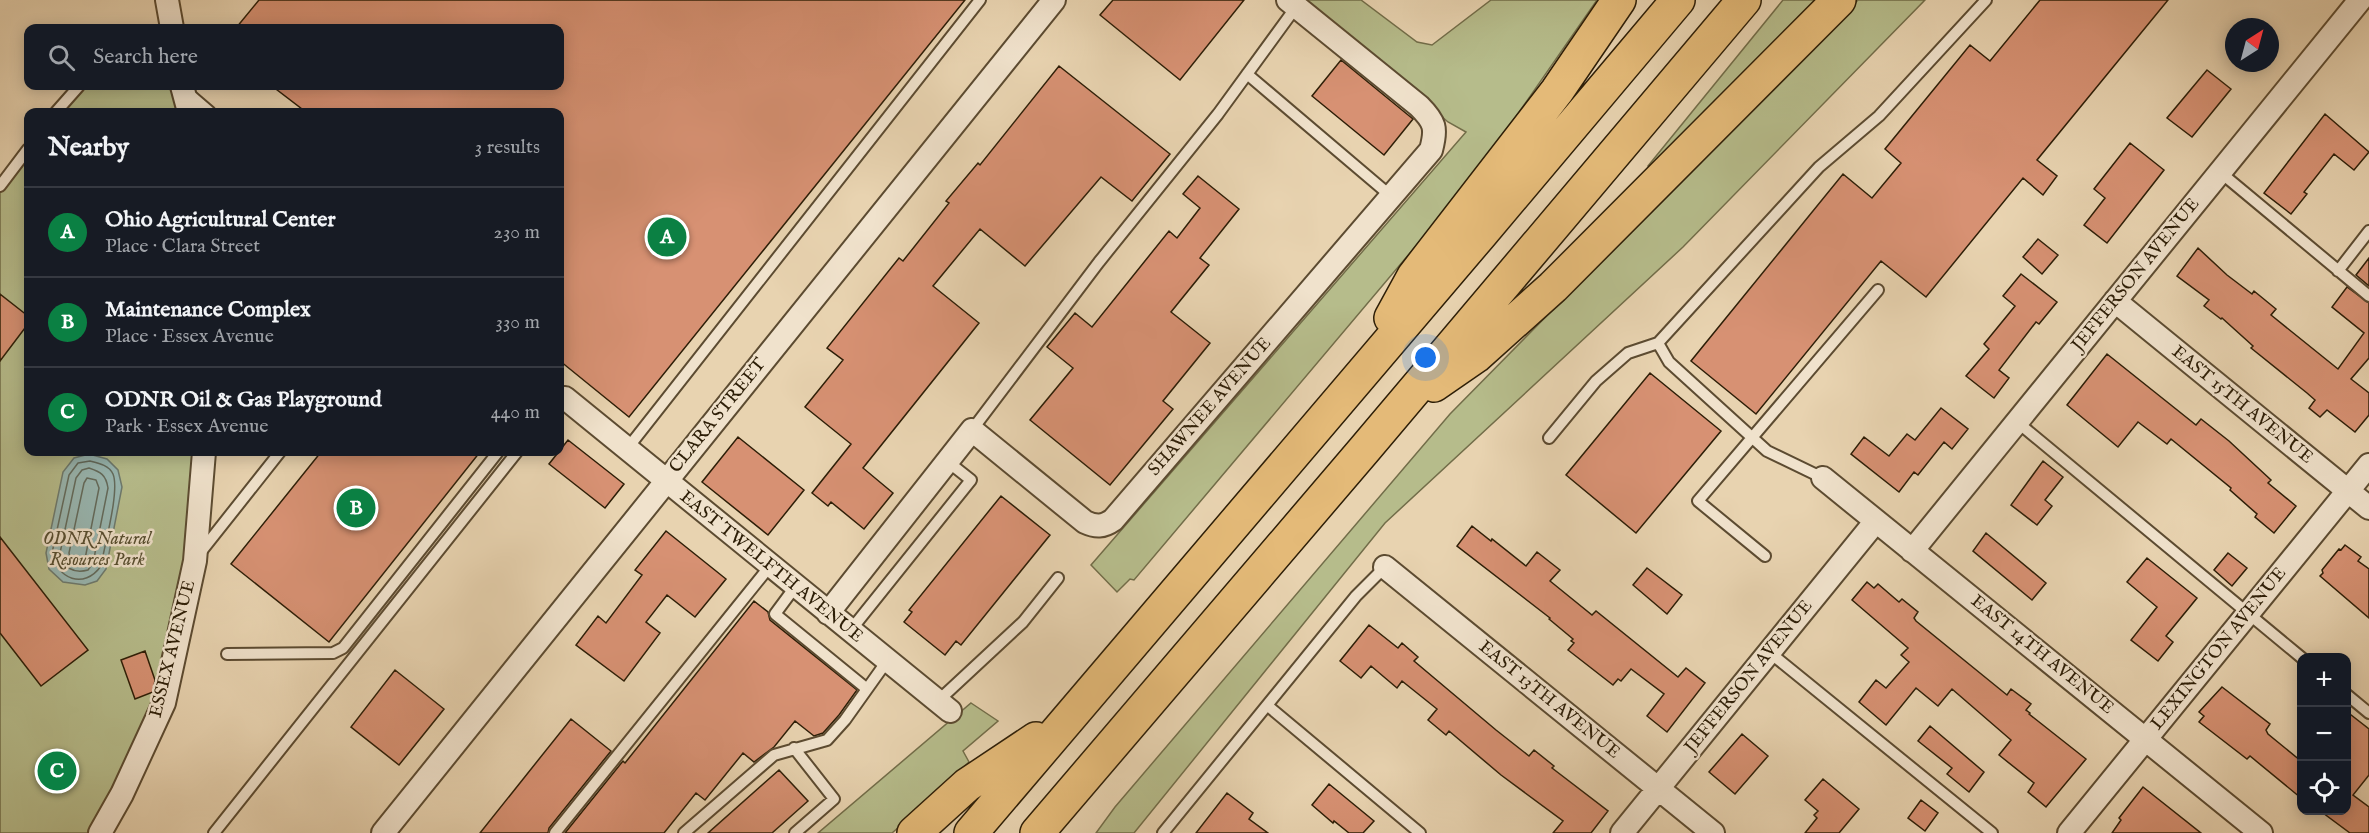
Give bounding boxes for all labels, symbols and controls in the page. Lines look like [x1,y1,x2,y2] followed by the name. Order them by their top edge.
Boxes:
[2225,18,2279,72] north arrow
[24,24,564,90] search box
[45,41,78,74] icon: search
[93,43,198,71] text: Search here
[48,131,129,164] text: Nearby
[475,135,540,160] text: 3 results
[2066,194,2205,358] street label: JEFFERSON AVENUE
[105,206,336,234] text: Ohio Agricultural Center
[648,214,686,260] pin: A
[61,220,74,245] text: A
[494,220,540,245] text: 230 m
[105,234,260,259] text: Place · Clara Street
[105,296,311,324] text: Maintenance Complex
[61,310,74,335] text: B
[495,310,540,335] text: 330 m
[105,324,274,349] text: Place · Essex Avenue
[1143,333,1277,481] street label: SHAWNEE AVENUE
[2167,341,2317,469] street label: EAST 15TH AVENUE
[1411,343,1440,372] your location
[665,354,771,478] street label: CLARA STREET
[105,386,382,414] text: ODNR Oil & Gas Playground
[60,400,75,425] text: C
[491,400,540,425] text: 440 m
[105,414,269,439] text: Park · Essex Avenue
[336,486,376,530] pin: B
[675,486,867,648] street label: EAST TWELFTH AVENUE
[43,528,153,572] park label: ODNR Natural Resources Park
[2146,563,2292,735] street label: LEXINGTON AVENUE
[145,578,201,720] street label: ESSEX AVENUE
[1966,590,2118,720] street label: EAST 14TH AVENUE
[1679,596,1818,760] street label: JEFFERSON AVENUE
[1473,636,1625,764] street label: EAST 13TH AVENUE
[2297,653,2351,815] map controls
[2297,653,2351,707] button: +
[2297,707,2351,761] button: −
[38,748,76,794] pin: C
[2297,761,2351,815] button: locate

